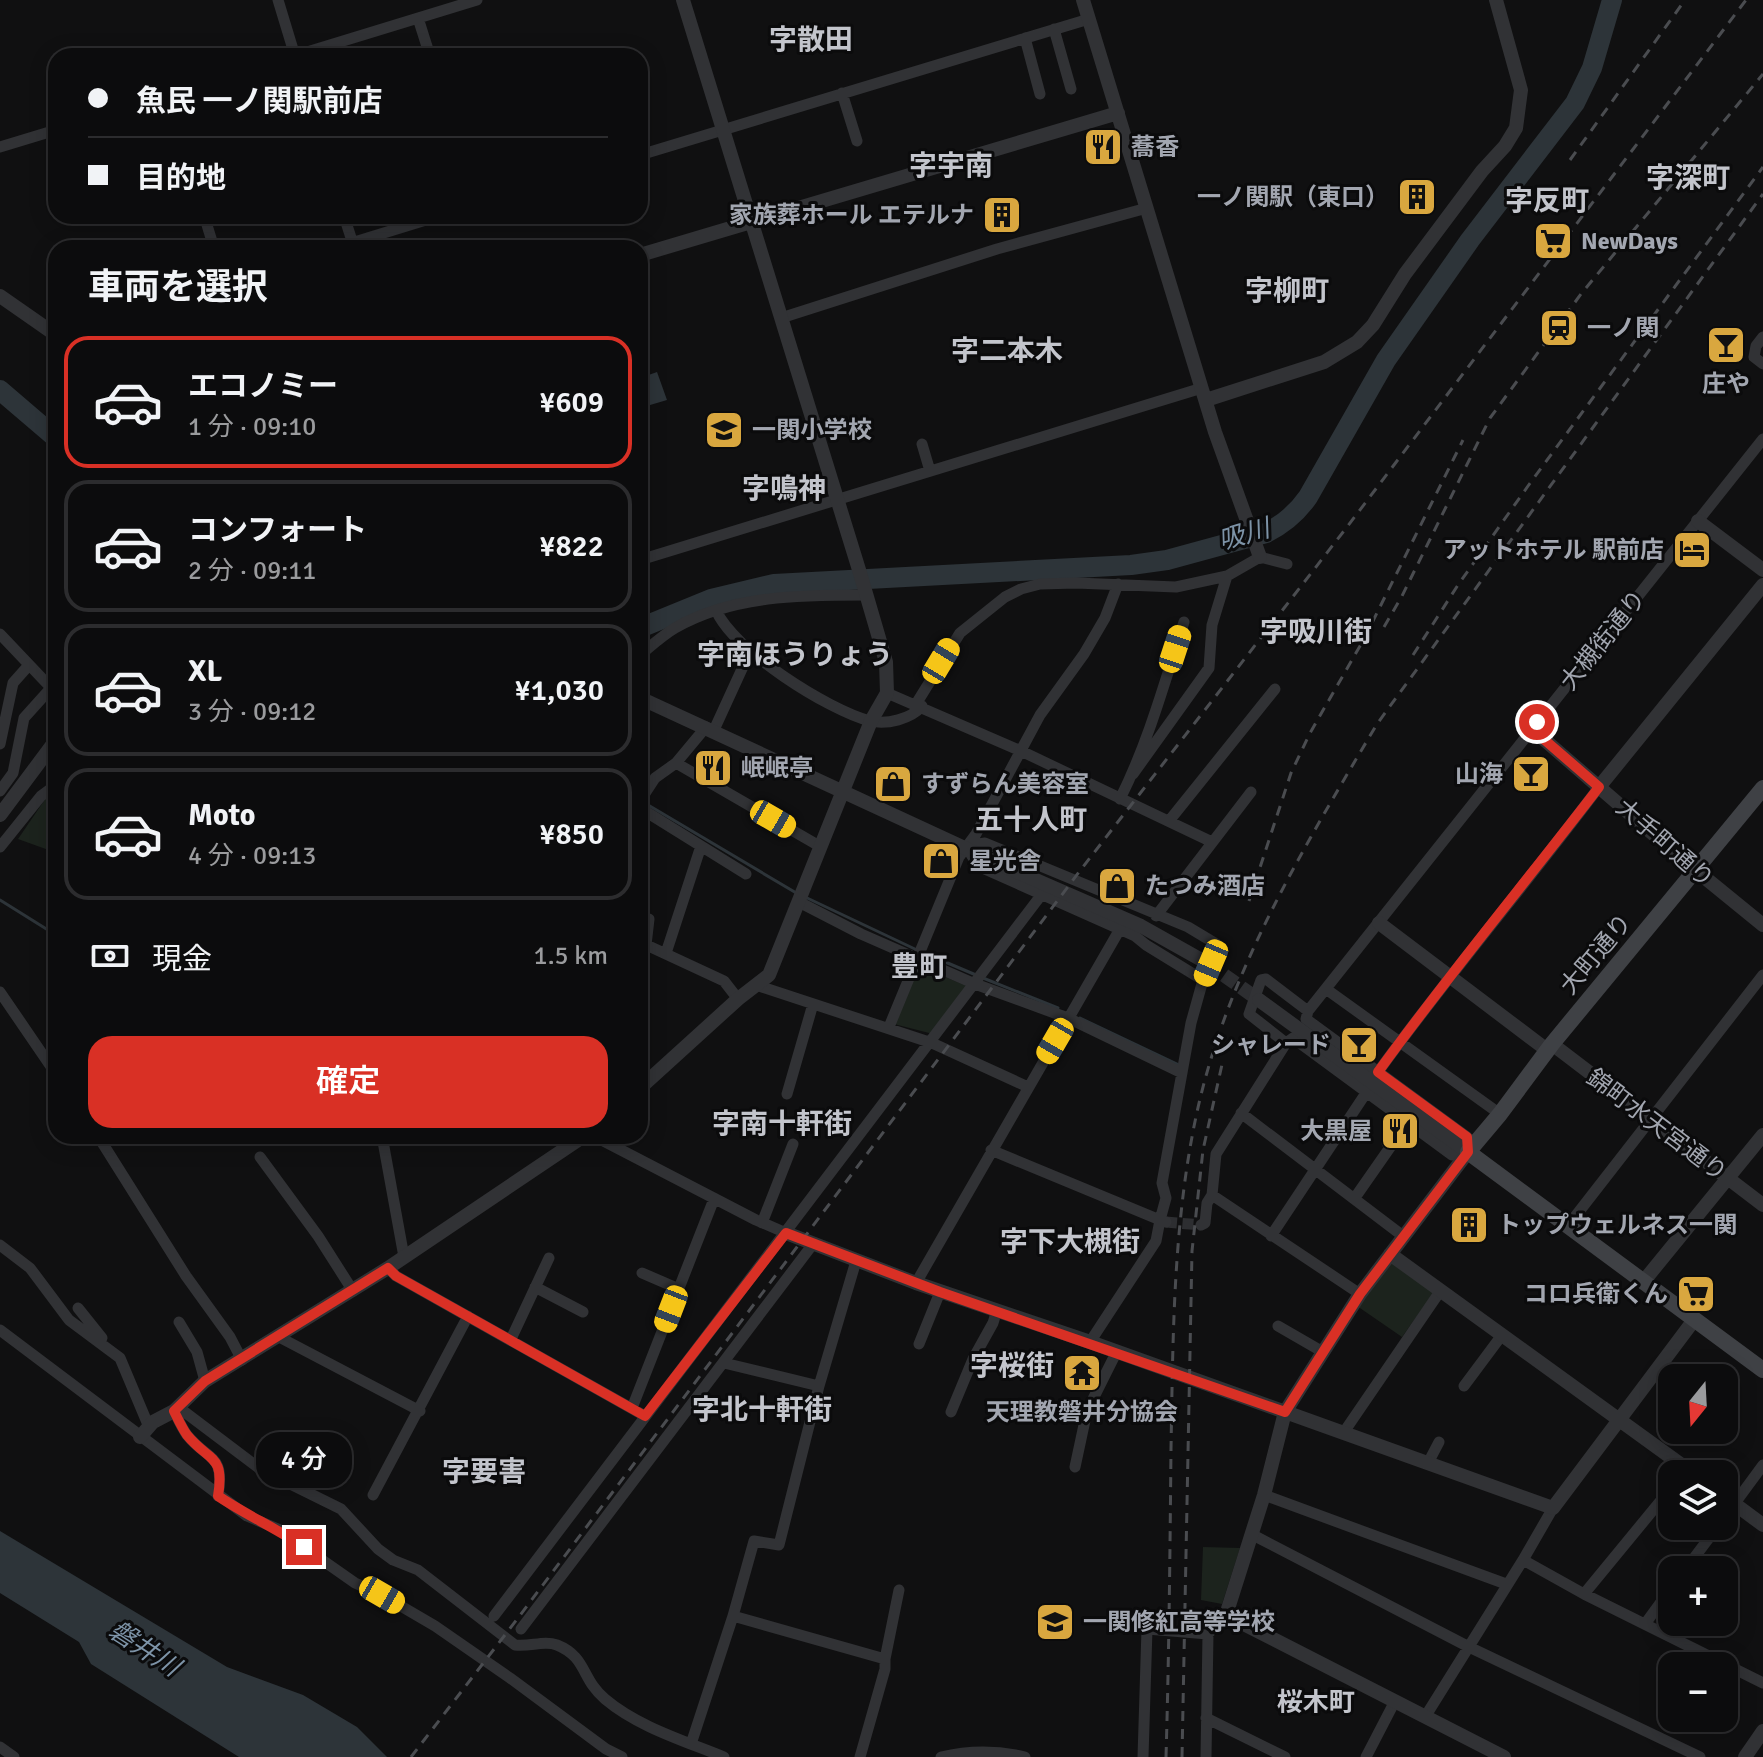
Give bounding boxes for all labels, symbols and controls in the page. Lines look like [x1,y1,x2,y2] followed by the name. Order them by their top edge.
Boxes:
[769,23,853,57] district label: 字散田
[136,83,383,120] text: 魚民 一ノ関駅前店
[1082,126,1124,168] restaurant icon: 蕎香
[1131,132,1179,162] place label: 蕎香
[909,149,993,183] district label: 字宇南
[136,160,226,197] text: 目的地
[1646,161,1730,195] district label: 字深町
[1396,176,1438,218] building icon: 一ノ関駅（東口）
[1197,182,1389,212] place label: 一ノ関駅（東口）
[1505,184,1589,218] district label: 字反町
[981,194,1023,236] building icon: 家族葬ホール エテルナ
[729,200,974,230] place label: 家族葬ホール エテルナ
[1532,220,1574,262] supermarket icon: NewDays
[1581,226,1678,256] place label: NewDays
[88,265,268,310] text: 車両を選択
[1245,274,1329,308] district label: 字柳町
[1538,307,1580,349] station icon: 一ノ関
[1587,313,1659,343] place label: 一ノ関
[1705,324,1747,366] bar icon: 庄や
[951,334,1063,368] district label: 字二本木
[92,366,164,438] icon: car
[188,368,338,405] text: エコノミー
[1702,369,1750,399] place label: 庄や
[539,384,604,421] text: ¥609
[703,409,745,451] school or university icon: 一関小学校
[188,411,316,443] text: 1 分 · 09:10
[752,415,872,445] place label: 一関小学校
[742,472,826,506] district label: 字鳴神
[92,510,164,582] icon: car
[188,512,367,549] text: コンフォート
[1215,512,1276,558] water label: 吸川
[539,528,604,565] text: ¥822
[1671,529,1713,571] hotel icon: アットホテル 駅前店
[1443,535,1664,565] place label: アットホテル 駅前店
[188,555,316,587] text: 2 分 · 09:11
[1554,584,1652,696] street label: 大槻街通り
[1260,615,1372,649] district label: 字吸川街
[1156,622,1194,676] car
[918,634,964,688] car
[697,638,893,672] district label: 字南ほうりょう
[188,653,222,690] text: XL
[92,654,164,726] icon: car
[515,672,604,709] text: ¥1,030
[188,696,316,728] text: 3 分 · 09:12
[1519,704,1555,740] route start
[692,747,734,789] restaurant icon: 岷岷亭
[741,753,813,783] place label: 岷岷亭
[1510,753,1552,795] bar icon: 山海
[1455,759,1503,789] place label: 山海
[872,763,914,805] shop icon: すずらん美容室
[921,769,1089,799] place label: すずらん美容室
[1610,792,1720,894] street label: 大手町通り
[188,797,255,834] text: Moto
[746,797,800,841] car
[92,798,164,870] icon: car
[975,803,1087,837] district label: 五十人町
[539,816,604,853] text: ¥850
[188,840,316,872] text: 4 分 · 09:13
[920,840,962,882] shop icon: 星光舎
[969,846,1041,876] place label: 星光舎
[1096,865,1138,907] shop icon: たつみ酒店
[1145,871,1265,901] place label: たつみ酒店
[1554,908,1638,1000] street label: 大町通り
[88,934,132,978] icon: cash
[1191,936,1231,990] car
[534,940,608,972] text: 1.5 km
[152,941,212,978] text: 現金
[891,950,947,984] district label: 豊町
[1033,1014,1077,1068] car
[1338,1024,1380,1066] bar icon: シャレード
[1211,1030,1331,1060] place label: シャレード
[88,1036,608,1128] button: 確定
[1581,1062,1733,1188] street label: 錦町水天宮通り
[712,1107,852,1141] district label: 字南十軒街
[1379,1110,1421,1152] restaurant icon: 大黒屋
[1300,1116,1372,1146] place label: 大黒屋
[1448,1204,1490,1246] building icon: トップウェルネス一関
[1497,1210,1737,1240] place label: トップウェルネス一関
[1000,1225,1140,1259] district label: 字下大槻街
[1675,1273,1717,1315] supermarket icon: コロ兵衛くん
[1524,1279,1668,1309] place label: コロ兵衛くん
[651,1282,691,1336] car
[970,1349,1054,1383] district label: 字桜街
[1061,1352,1103,1394] temple icon: 天理教磐井分協会
[1658,1364,1738,1444] north arrow
[1658,1364,1738,1732] map controls
[692,1393,832,1427] district label: 字北十軒街
[986,1397,1178,1427] place label: 天理教磐井分協会
[256,1431,352,1487] callout: 4 分
[281,1444,327,1476] text: 4 分
[442,1455,526,1489] district label: 字要害
[1658,1460,1738,1540] button: layers
[286,1529,322,1565] route end
[1658,1556,1738,1636] button: +
[355,1573,409,1617] car
[1034,1601,1076,1643] school or university icon: 一関修紅高等学校
[1083,1607,1275,1637] place label: 一関修紅高等学校
[103,1614,188,1685] water label: 磐井川
[1658,1652,1738,1732] button: −
[1277,1687,1355,1719] district label: 桜木町

